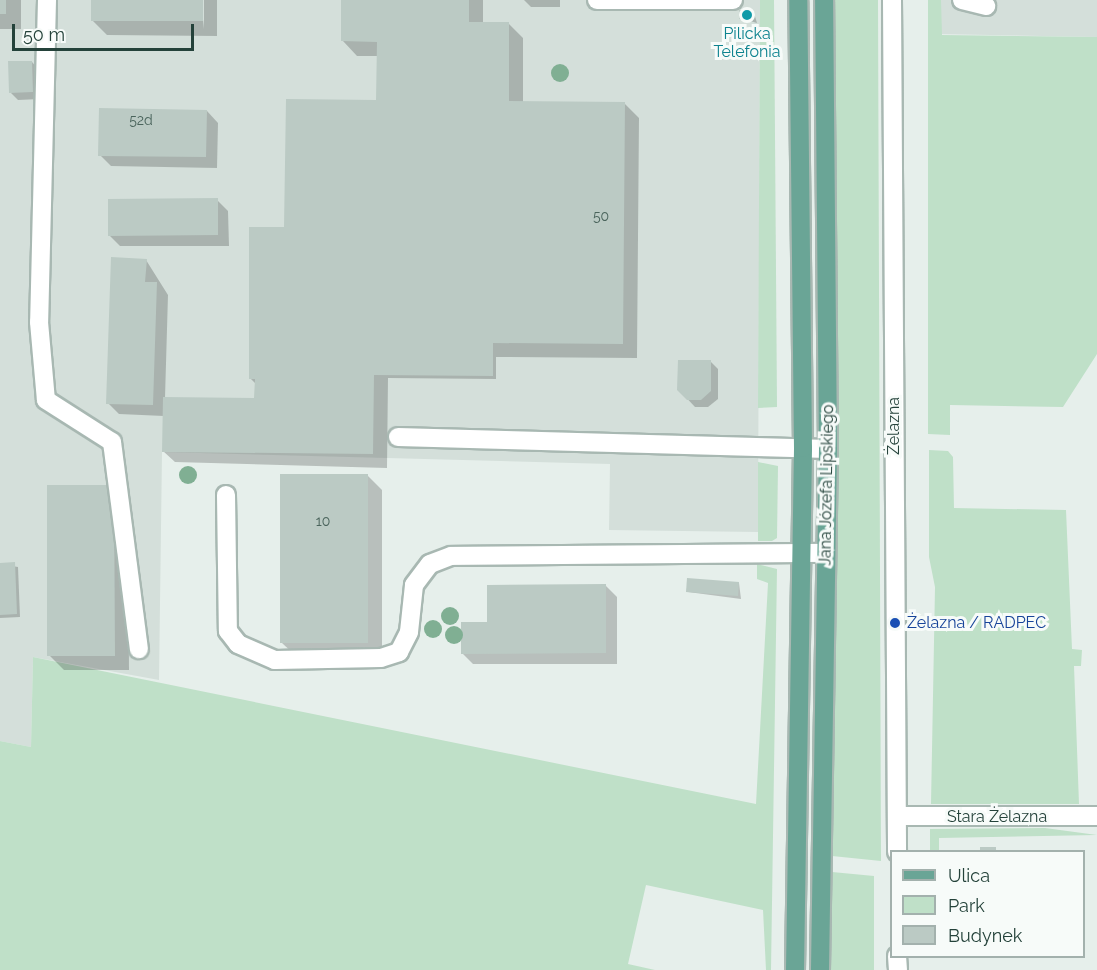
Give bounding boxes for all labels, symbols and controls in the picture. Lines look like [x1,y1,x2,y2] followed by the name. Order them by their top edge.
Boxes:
[740,8,754,22] marker: Pilicka Telefonia
[15,12,196,50] scale bar
[23,24,65,45] text: 50 m
[713,24,781,62] place label: Pilicka Telefonia
[129,112,153,128] house number: 52d
[593,208,609,224] house number: 50
[884,397,904,455] street label: Żelazna
[816,404,838,566] street label: Jana Józefa Lipskiego
[316,513,330,529] house number: 10
[907,613,1046,633] place label: Żelazna / RADPEC
[888,616,902,630] marker: Żelazna / RADPEC
[947,807,1047,827] street label: Stara Żelazna
[890,850,1085,958] legend
[948,865,990,886] text: Ulica
[948,895,985,916] text: Park
[948,925,1022,946] text: Budynek

